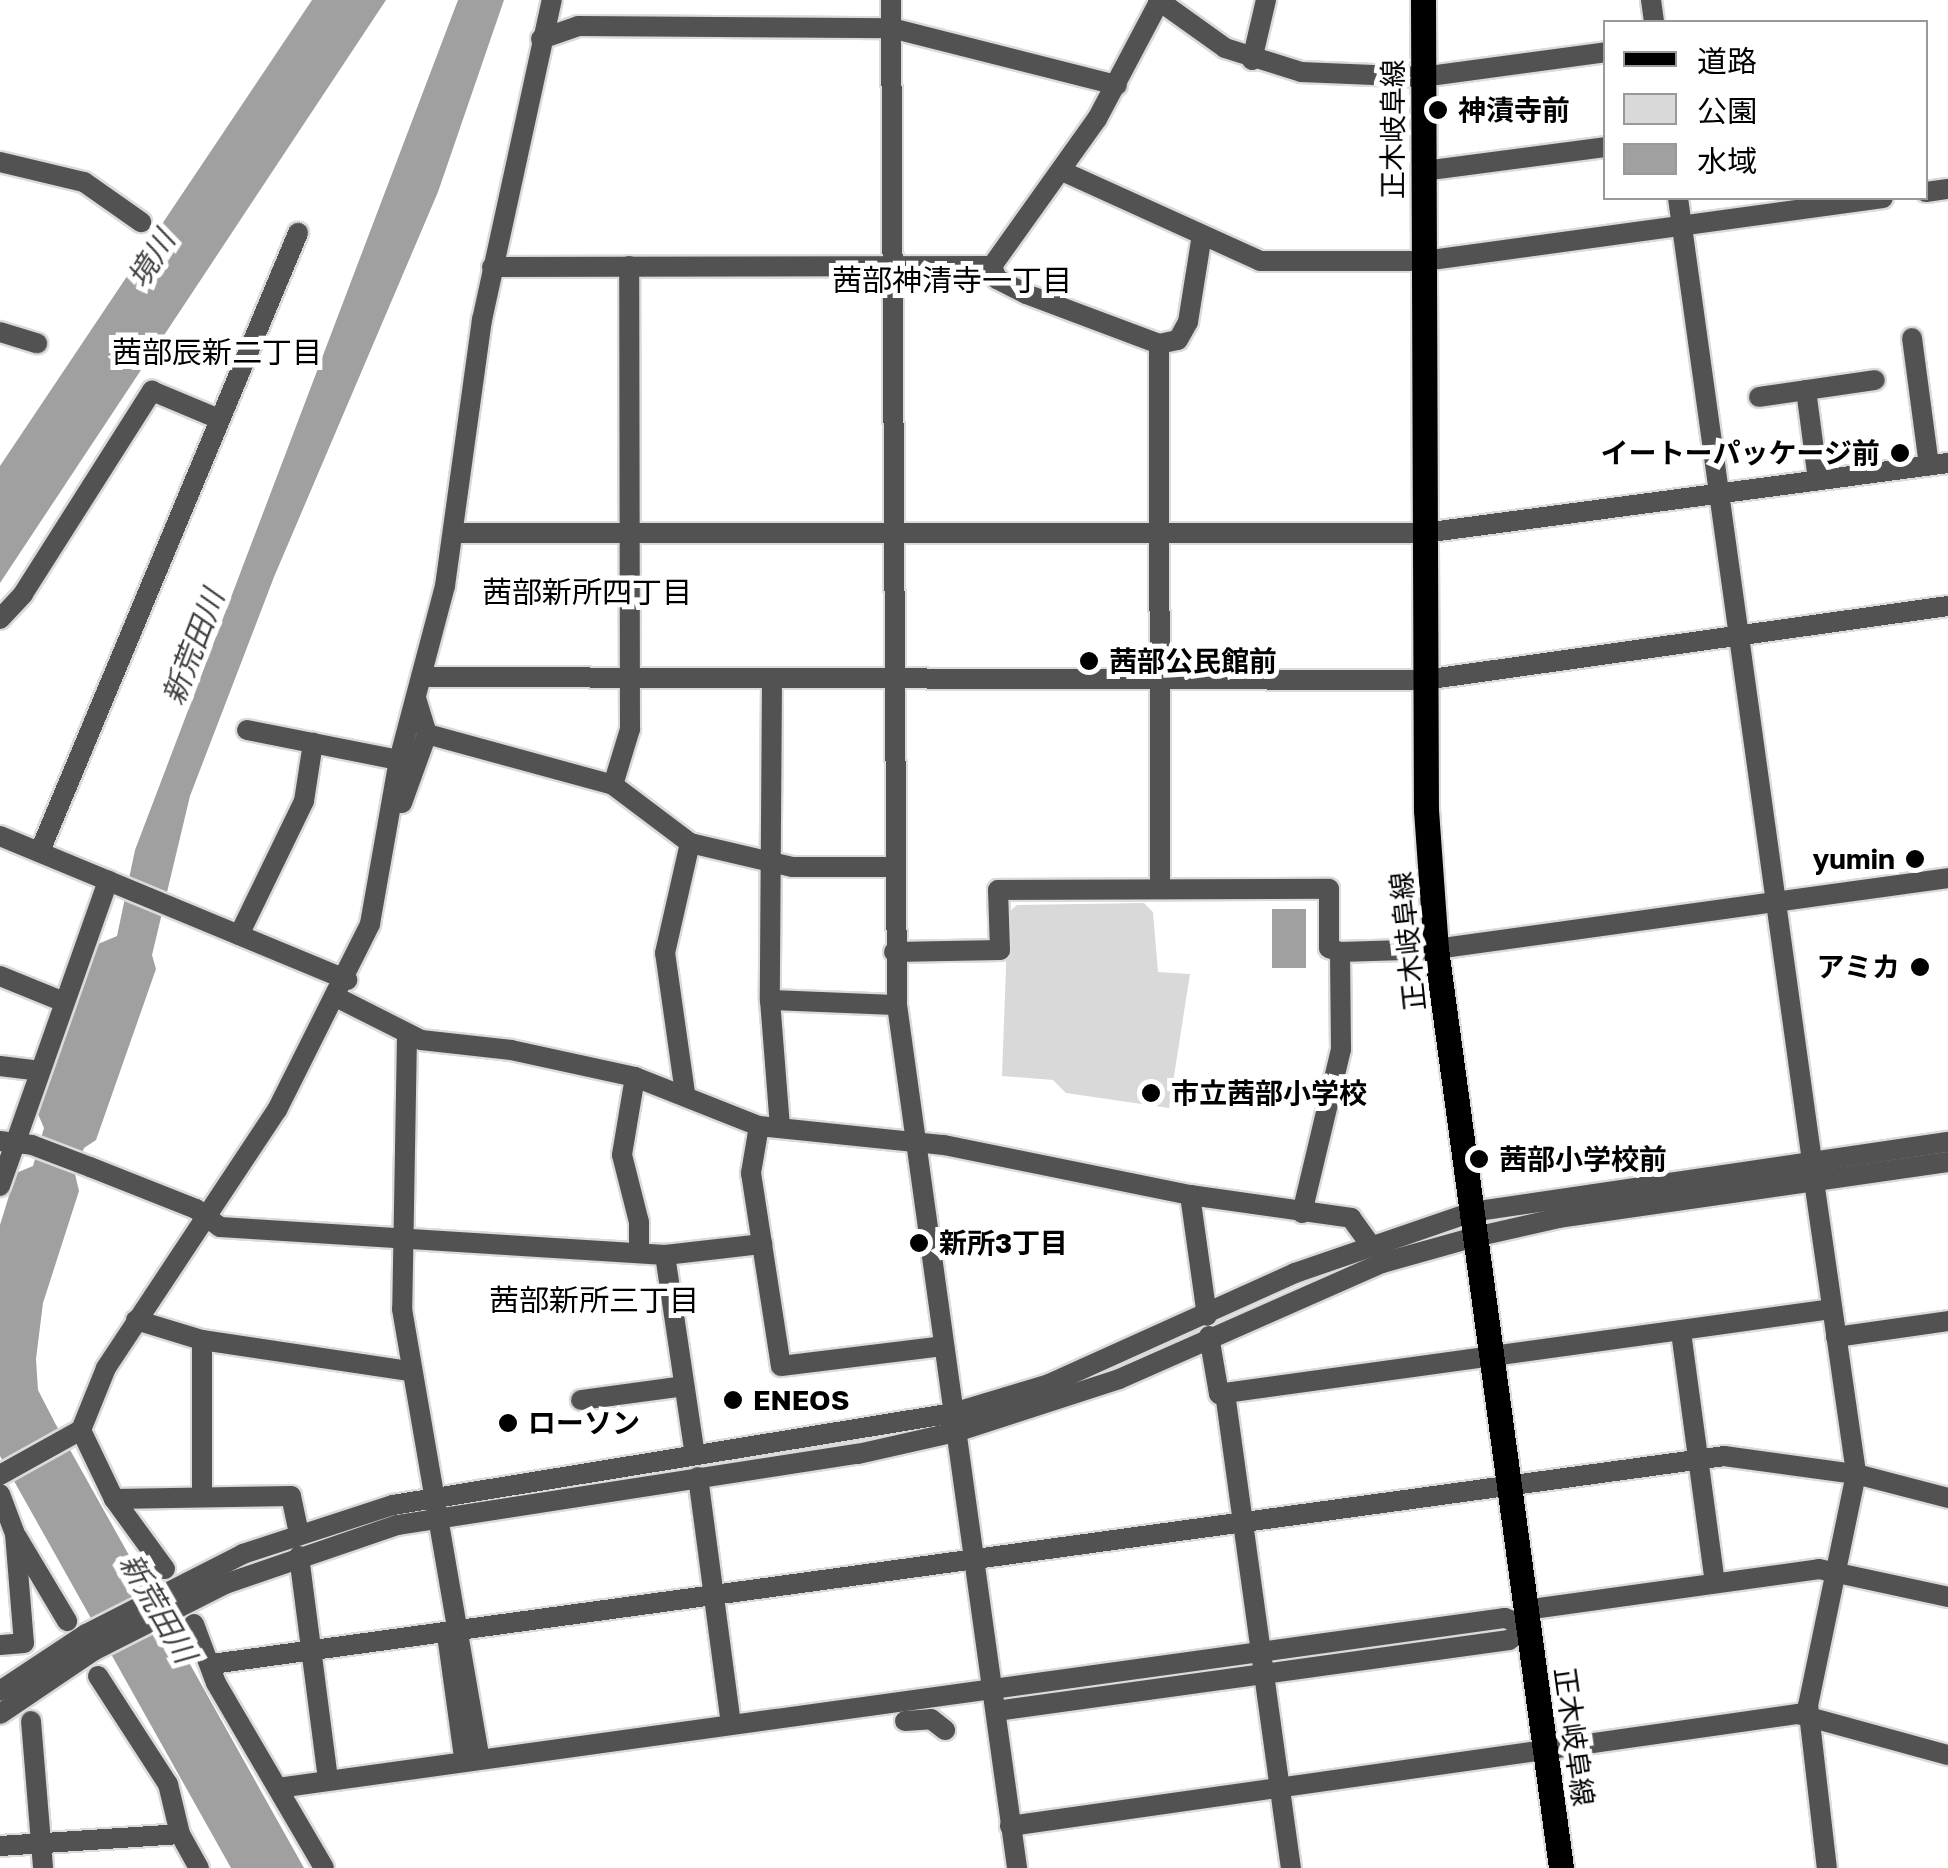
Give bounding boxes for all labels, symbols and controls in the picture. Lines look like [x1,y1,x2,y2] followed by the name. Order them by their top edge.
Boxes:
[1603,20,1928,200] legend
[1697,43,1757,79] text: 道路
[1376,59,1410,199] street label: 正木岐阜線
[1458,93,1570,127] place label: 神漬寺前
[1697,93,1757,129] text: 公園
[1427,99,1449,121] marker: 神漬寺前
[1697,143,1757,179] text: 水域
[120,224,182,294] water label: 境川
[832,262,1072,298] district label: 茜部神清寺一丁目
[112,334,322,370] district label: 茜部辰新二丁目
[1600,436,1880,470] place label: イートーパッケージ前
[1889,442,1911,464] marker: イートーパッケージ前
[482,574,692,610] district label: 茜部新所四丁目
[155,585,231,709] water label: 新荒田川
[1109,644,1277,678] place label: 茜部公民館前
[1078,650,1100,672] marker: 茜部公民館前
[1812,842,1895,876] place label: yumin
[1904,848,1926,870] marker: yumin
[1384,870,1432,1012] street label: 正木岐阜線
[1816,950,1900,984] place label: アミカ
[1909,956,1931,978] marker: アミカ
[1171,1076,1367,1110] place label: 市立茜部小学校
[1140,1082,1162,1104] marker: 市立茜部小学校
[1499,1142,1667,1176] place label: 茜部小学校前
[1468,1148,1490,1170] marker: 茜部小学校前
[939,1226,1068,1260] place label: 新所3丁目
[908,1232,930,1254] marker: 新所3丁目
[489,1282,699,1318] district label: 茜部新所三丁目
[753,1383,849,1417] place label: ENEOS
[722,1389,744,1411] marker: ENEOS
[528,1406,640,1440] place label: ローソン
[497,1412,519,1434] marker: ローソン
[112,1547,204,1669] water label: 新荒田川
[1548,1665,1600,1809] street label: 正木岐阜線

